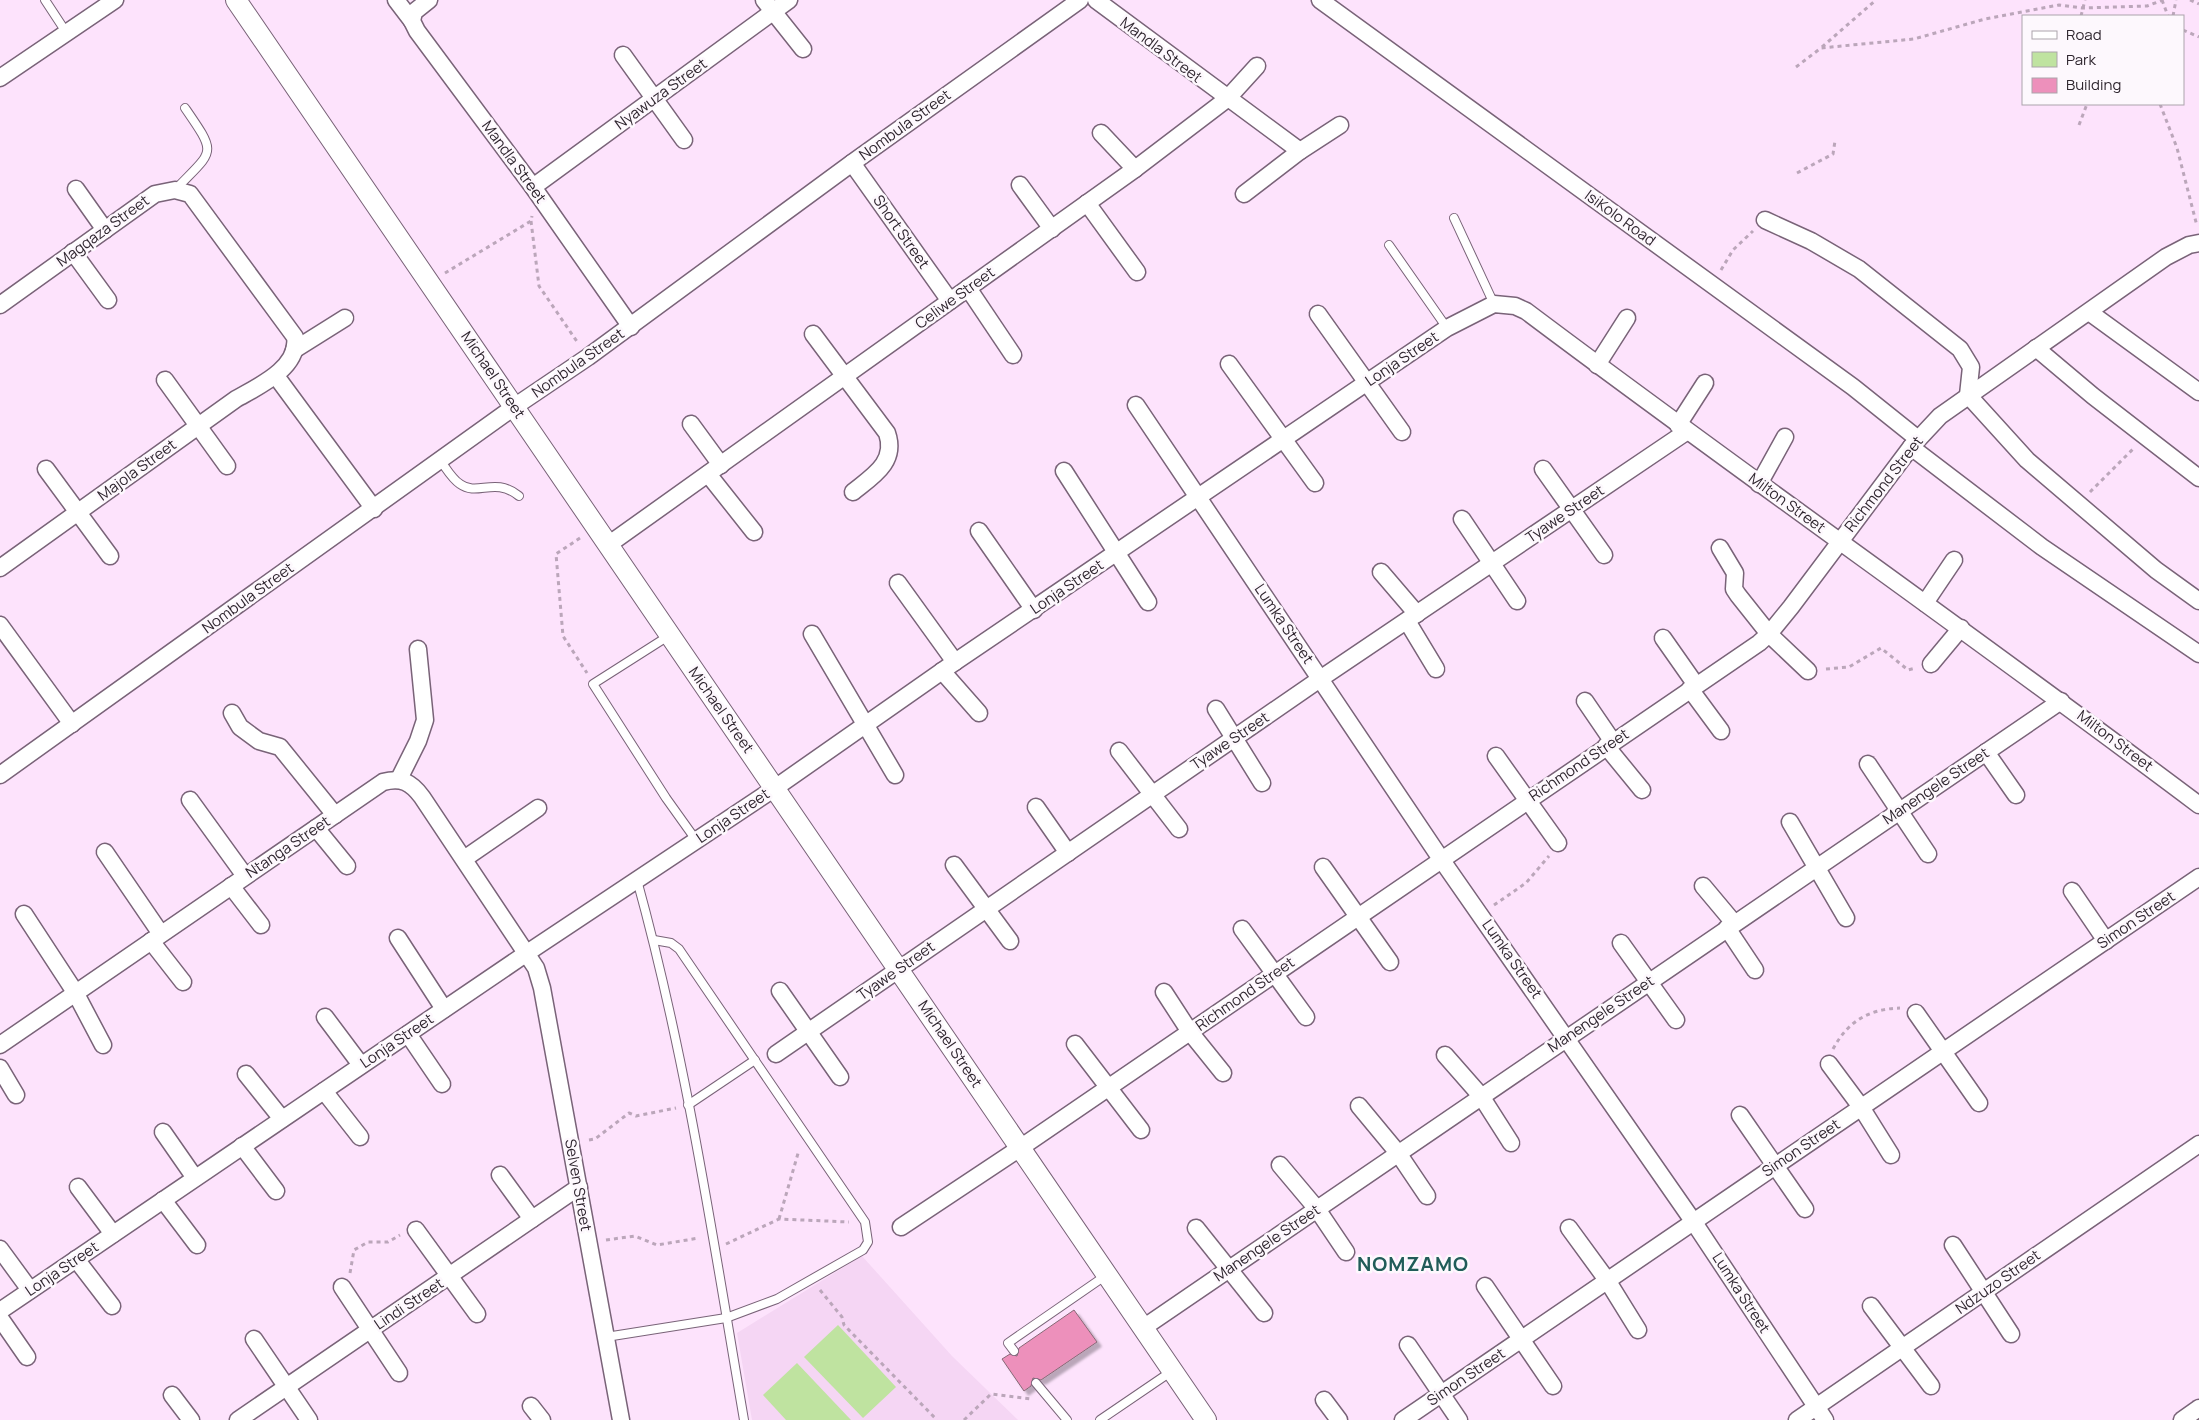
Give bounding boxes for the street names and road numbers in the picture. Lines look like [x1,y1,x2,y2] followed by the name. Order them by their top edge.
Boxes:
[1116,12,1207,87] street label: Mandla Street
[610,53,711,134] street label: Nyawuza Street
[855,84,955,165] street label: Nombula Street
[477,116,552,207] street label: Mandla Street
[1581,185,1660,250] street label: IsiKolo Road
[52,190,153,271] street label: Magqaza Street
[868,191,935,273] street label: Short Street
[911,262,999,334] street label: Celiwe Street
[527,323,628,402] street label: Nombula Street
[1361,326,1443,391] street label: Lonja Street
[456,327,530,422] street label: Michael Street
[1839,431,1928,536] street label: Richmond Street
[93,434,180,505] street label: Majola Street
[1745,468,1830,538] street label: Milton Street
[1521,480,1608,548] street label: Tyawe Street
[1026,554,1108,619] street label: Lonja Street
[198,557,298,638] street label: Nombula Street
[1250,580,1319,668] street label: Lumka Street
[684,662,759,757] street label: Michael Street
[2073,705,2158,776] street label: Milton Street
[1186,707,1273,775] street label: Tyawe Street
[1525,723,1633,806] street label: Richmond Street
[1878,742,1993,829] street label: Manengele Street
[692,783,774,848] street label: Lonja Street
[241,811,334,883] street label: Ntanga Street
[2092,886,2179,954] street label: Simon Street
[1477,915,1547,1002] street label: Lumka Street
[853,936,939,1005] street label: Tyawe Street
[1191,952,1298,1036] street label: Richmond Street
[1543,970,1658,1057] street label: Manengele Street
[913,996,987,1091] street label: Michael Street
[356,1008,438,1073] street label: Lonja Street
[1757,1114,1844,1182] street label: Simon Street
[560,1137,597,1233] street label: Selven Street
[1209,1199,1324,1286] street label: Manengele Street
[21,1236,103,1301] street label: Lonja Street
[1951,1245,2044,1319] street label: Ndzuzo Street
[1708,1248,1775,1337] street label: Lumka Street
[370,1273,448,1335] street label: Lindi Street
[1422,1343,1509,1411] street label: Simon Street

